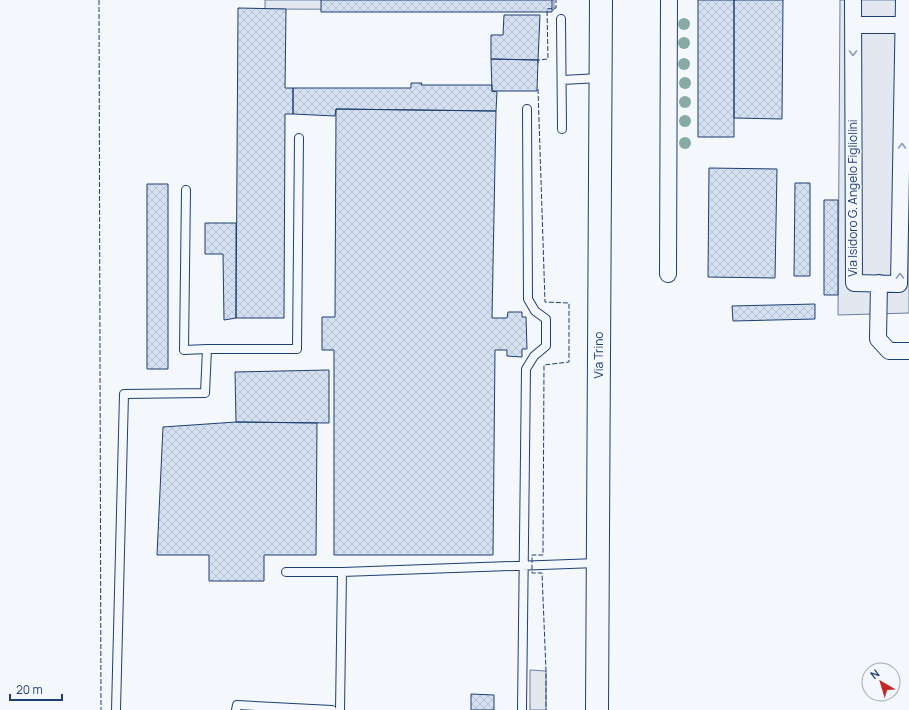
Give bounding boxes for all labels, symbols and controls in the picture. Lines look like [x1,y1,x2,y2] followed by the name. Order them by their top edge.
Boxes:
[849,50,857,56] one-way arrow
[844,119,861,277] street label: Via Isidoro G. Angelo Figliolini
[897,143,906,149] one-way arrow
[895,273,904,279] one-way arrow
[590,332,607,378] street label: Via Trino
[861,662,901,702] north arrow
[867,665,882,682] text: N
[10,676,62,702] scale bar
[16,681,43,698] text: 20 m

